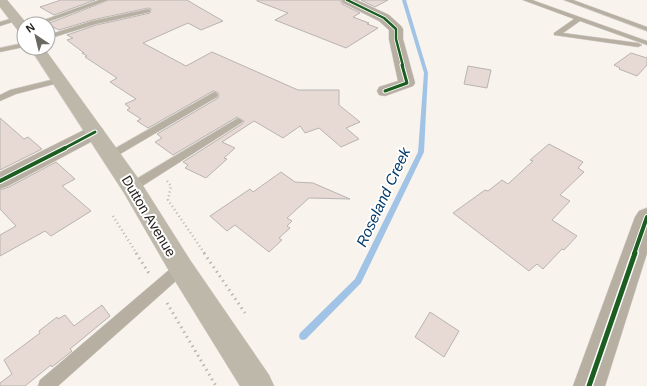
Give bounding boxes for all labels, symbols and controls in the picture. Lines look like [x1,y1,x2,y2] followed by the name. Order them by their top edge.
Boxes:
[16,16,56,56] north arrow
[24,21,37,35] text: N
[353,143,414,249] water label: Roseland Creek
[119,173,180,260] street label: Dutton Avenue

